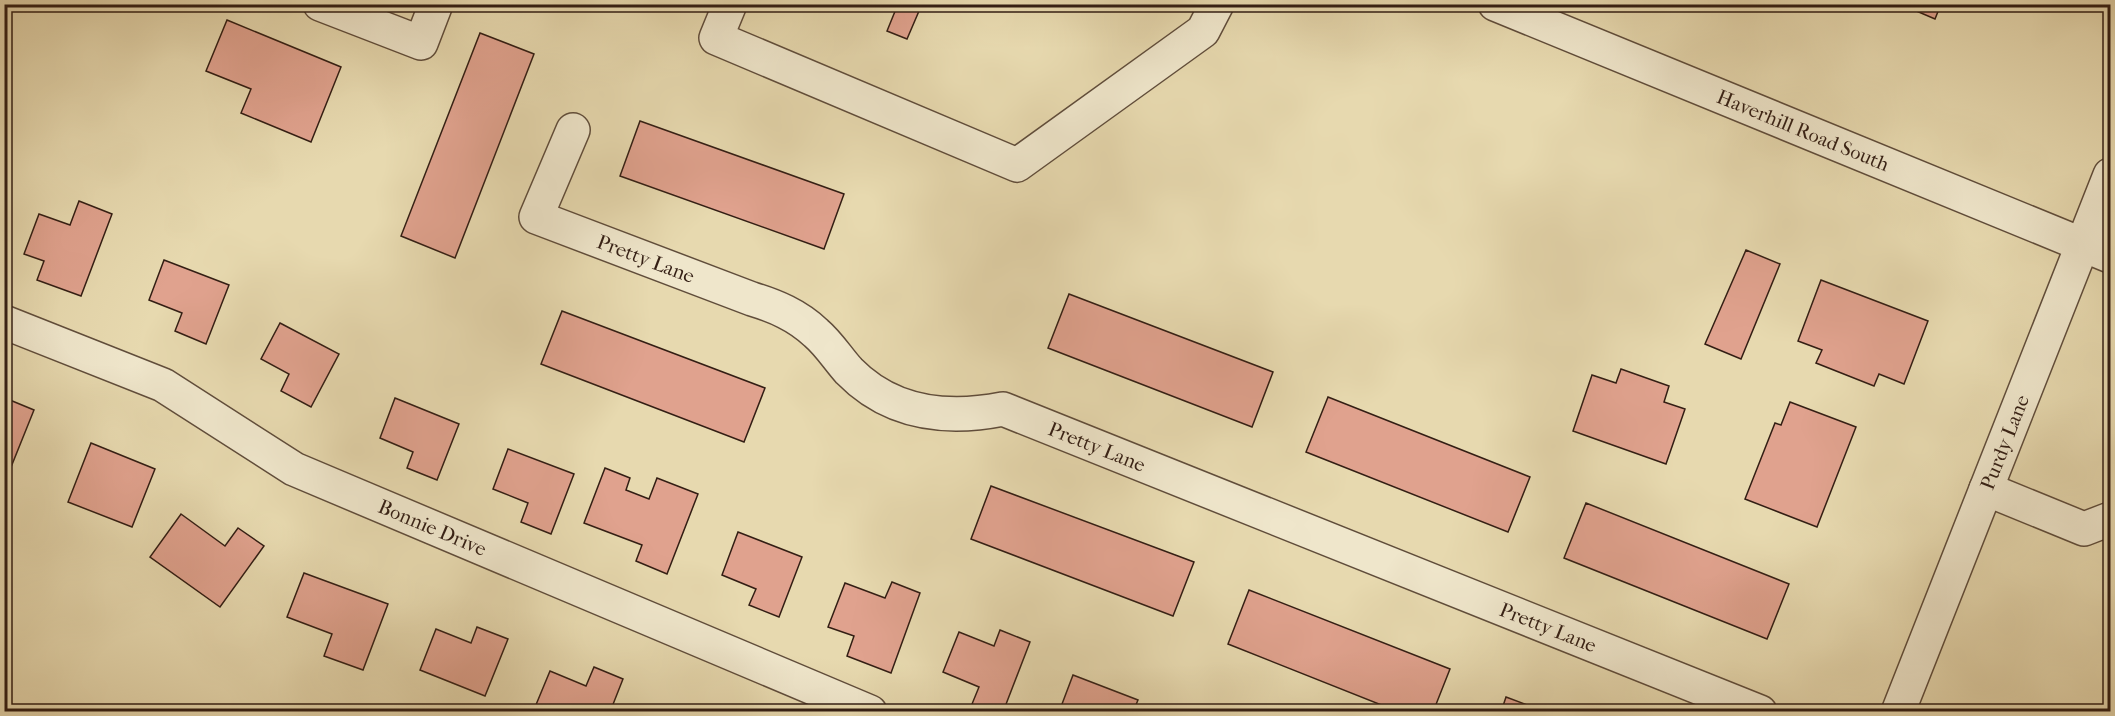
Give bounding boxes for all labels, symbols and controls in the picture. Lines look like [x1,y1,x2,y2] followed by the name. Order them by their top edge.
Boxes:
[1714,85,1893,176] street label: Haverhill Road South
[594,230,698,288] street label: Pretty Lane
[1975,391,2034,493] street label: Purdy Lane
[1045,417,1149,476] street label: Pretty Lane
[375,494,490,560] street label: Bonnie Drive
[1496,597,1600,657] street label: Pretty Lane

